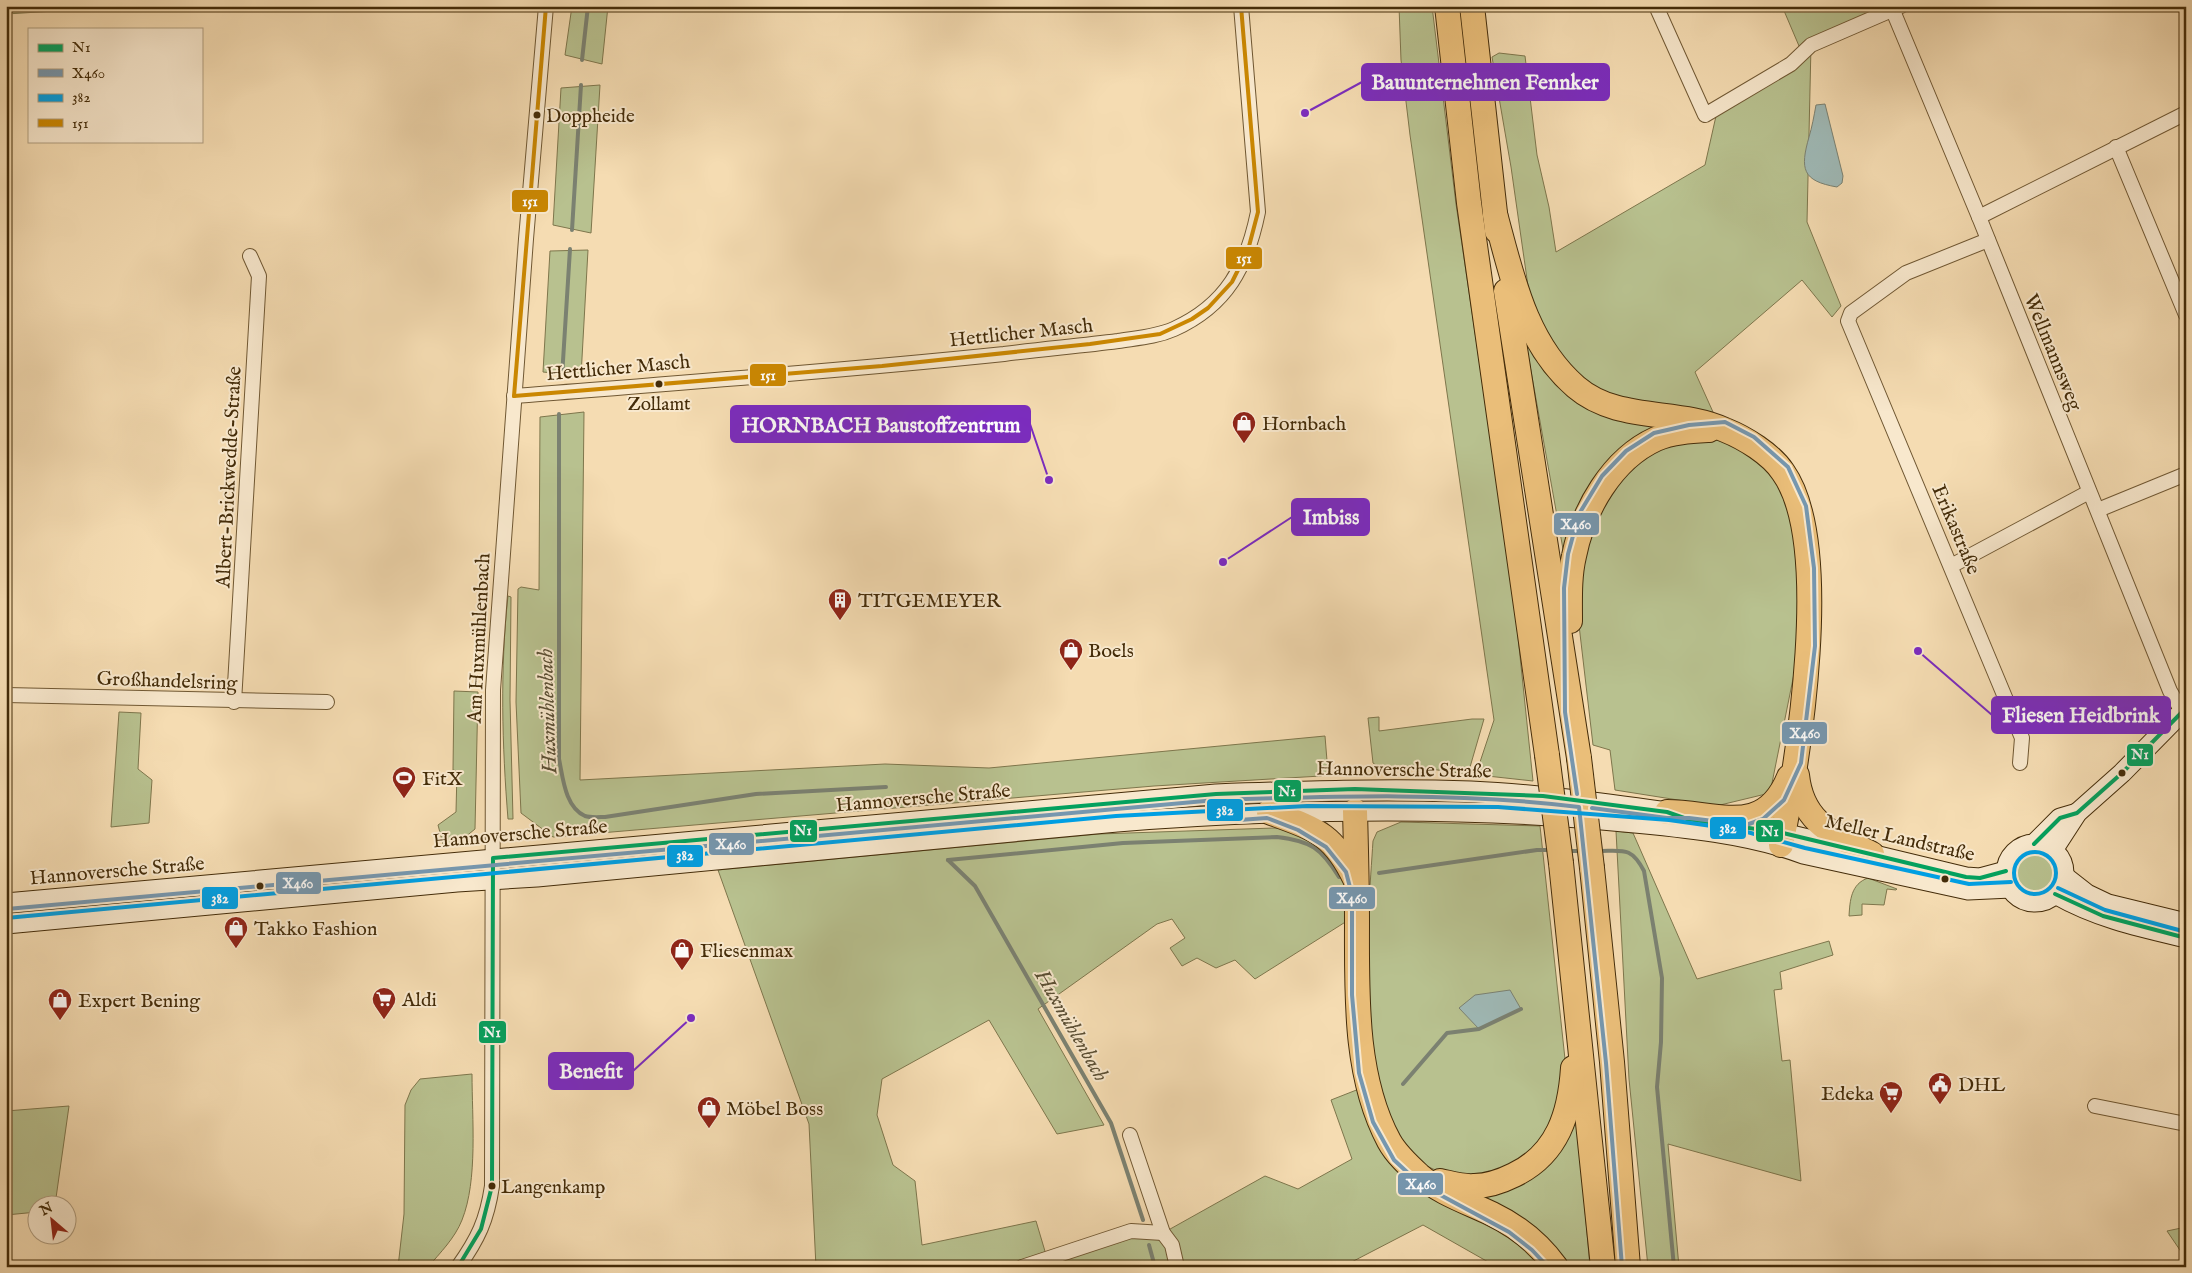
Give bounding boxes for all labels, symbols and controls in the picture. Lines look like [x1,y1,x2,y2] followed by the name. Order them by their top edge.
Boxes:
[28,28,202,142] legend
[72,38,91,57] text: N1
[72,64,105,83] text: X460
[1362,64,1609,100] callout: Bauunternehmen Fennker
[1371,70,1599,97] text: Bauunternehmen Fennker
[72,88,91,107] text: 382
[546,105,635,129] place label: Doppheide
[532,110,542,120] marker: Doppheide
[72,114,89,133] text: 151
[511,189,549,213] line badge: 151
[522,193,538,211] text: 151
[1225,246,1263,270] line badge: 151
[1236,250,1252,268] text: 151
[2018,291,2088,416] street label: Wellmannsweg
[948,313,1095,353] street label: Hettlicher Masch
[545,350,691,387] street label: Hettlicher Masch
[749,363,787,387] line badge: 151
[211,366,248,590] street label: Albert-Brickwedde-Straße
[760,367,776,385] text: 151
[654,379,664,389] marker: Zollamt
[627,393,691,417] place label: Zollamt
[731,406,1030,442] callout: HORNBACH Baustoffzentrum
[1231,410,1257,444] shop icon: Hornbach
[1262,412,1346,437] place label: Hornbach
[741,413,1021,440] text: HORNBACH Baustoffzentrum
[1925,481,1986,578] street label: Erikastraße
[1292,499,1369,535] callout: Imbiss
[1303,505,1359,532] text: Imbiss
[1553,512,1600,536] line badge: X460
[1560,516,1592,534] text: X460
[463,552,496,725] street label: Am Huxmühlenbach
[827,587,853,621] building icon: TITGEMEYER
[858,589,1002,614] place label: TITGEMEYER
[1058,637,1084,671] shop icon: Boels
[1088,639,1134,664] place label: Boels
[533,648,564,775] water label: Huxmühlenbach
[96,667,239,696] street label: Großhandelsring
[1992,697,2170,733] callout: Fliesen Heidbrink
[2002,703,2161,730] text: Fliesen Heidbrink
[1781,721,1828,745] line badge: X460
[1789,725,1821,743] text: X460
[2126,743,2154,767] line badge: N1
[2130,746,2149,764] text: N1
[1316,756,1492,785] street label: Hannoversche Straße
[391,765,417,799] sports icon: FitX
[422,767,463,792] place label: FitX
[2117,768,2127,778] unlabelled marker
[835,778,1012,819] street label: Hannoversche Straße
[1273,779,1302,803] line badge: N1
[1277,783,1296,801] text: N1
[1206,798,1244,822] line badge: 382
[1216,802,1234,820] text: 382
[1822,809,1977,868] street label: Meller Landstraße
[432,814,609,855] street label: Hannoversche Straße
[1709,816,1747,840] line badge: 382
[789,819,818,843] line badge: N1
[1755,819,1784,843] line badge: N1
[1719,820,1737,838] text: 382
[793,822,812,840] text: N1
[1760,823,1779,841] text: N1
[708,832,755,856] line badge: X460
[715,836,747,854] text: X460
[666,844,704,868] line badge: 382
[676,847,694,865] text: 382
[29,851,206,892] street label: Hannoversche Straße
[275,871,322,895] line badge: X460
[1940,874,1950,884] unlabelled marker
[282,875,314,893] text: X460
[255,881,265,891] unlabelled marker
[201,886,239,910] line badge: 382
[1328,886,1376,910] line badge: X460
[211,890,229,908] text: 382
[1336,890,1368,908] text: X460
[223,915,249,949] shop icon: Takko Fashion
[254,917,378,942] place label: Takko Fashion
[669,937,695,971] shop icon: Fliesenmax
[700,939,794,964] place label: Fliesenmax
[1027,964,1114,1087] water label: Huxmühlenbach
[371,986,397,1020] supermarket icon: Aldi
[47,987,73,1021] shop icon: Expert Bening
[401,988,437,1013] place label: Aldi
[78,989,201,1014] place label: Expert Bening
[478,1020,507,1044] line badge: N1
[482,1024,501,1042] text: N1
[549,1053,633,1089] callout: Benefit
[559,1059,624,1086] text: Benefit
[1927,1071,1953,1105] public building icon: DHL
[1958,1073,2006,1098] place label: DHL
[1878,1080,1904,1114] supermarket icon: Edeka
[1821,1082,1874,1107] place label: Edeka
[696,1095,722,1129] shop icon: Möbel Boss
[726,1097,823,1122] place label: Möbel Boss
[1397,1172,1444,1196] line badge: X460
[501,1176,605,1200] place label: Langenkamp
[1405,1176,1437,1194] text: X460
[487,1181,497,1191] marker: Langenkamp
[28,1196,78,1246] north arrow
[36,1199,56,1221] text: N

